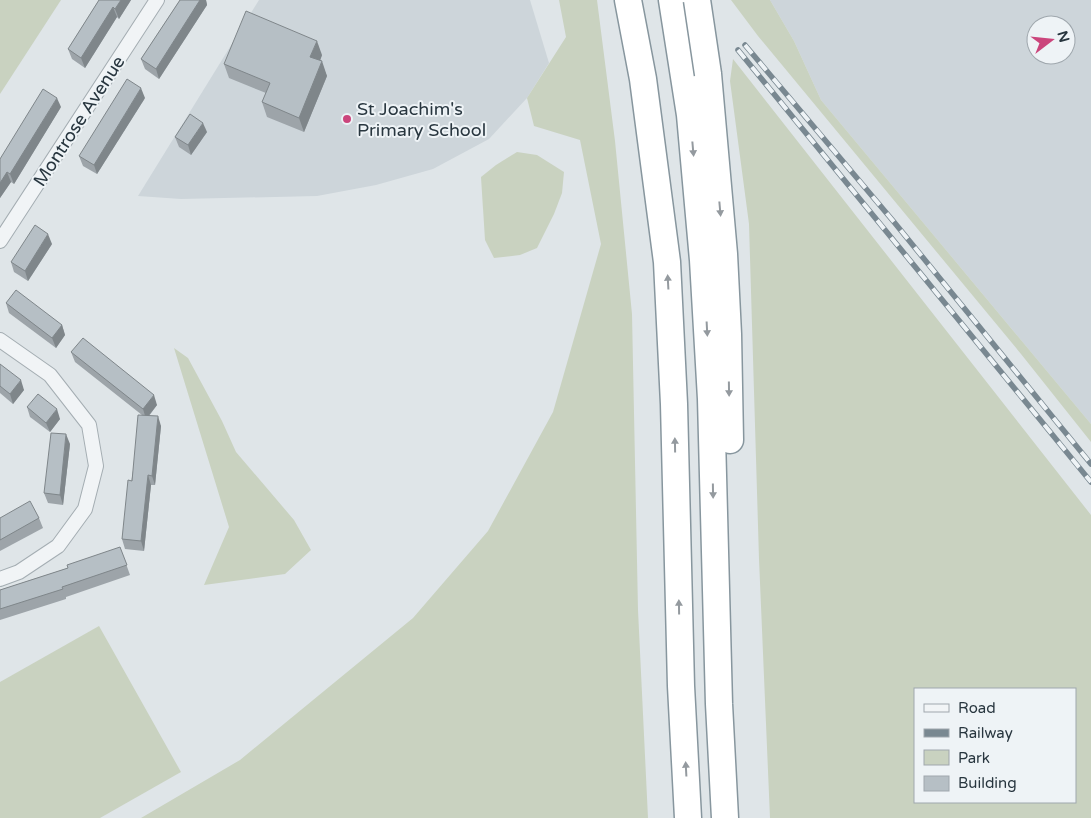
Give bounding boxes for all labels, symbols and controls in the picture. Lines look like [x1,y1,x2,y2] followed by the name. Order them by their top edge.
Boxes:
[1026,15,1076,65] north arrow
[1053,29,1073,44] text: N
[29,52,129,190] street label: Montrose Avenue
[357,98,486,141] place label: St Joachim's Primary School
[341,113,353,125] marker: St Joachim's Primary School
[690,142,698,158] one-way arrow
[717,202,725,218] one-way arrow
[663,274,671,290] one-way arrow
[704,321,712,337] one-way arrow
[725,381,733,397] one-way arrow
[671,436,679,452] one-way arrow
[709,483,717,499] one-way arrow
[675,599,683,615] one-way arrow
[914,688,1076,803] legend
[958,699,996,717] text: Road
[958,724,1013,742] text: Railway
[958,749,990,767] text: Park
[681,761,689,777] one-way arrow
[958,774,1017,792] text: Building

